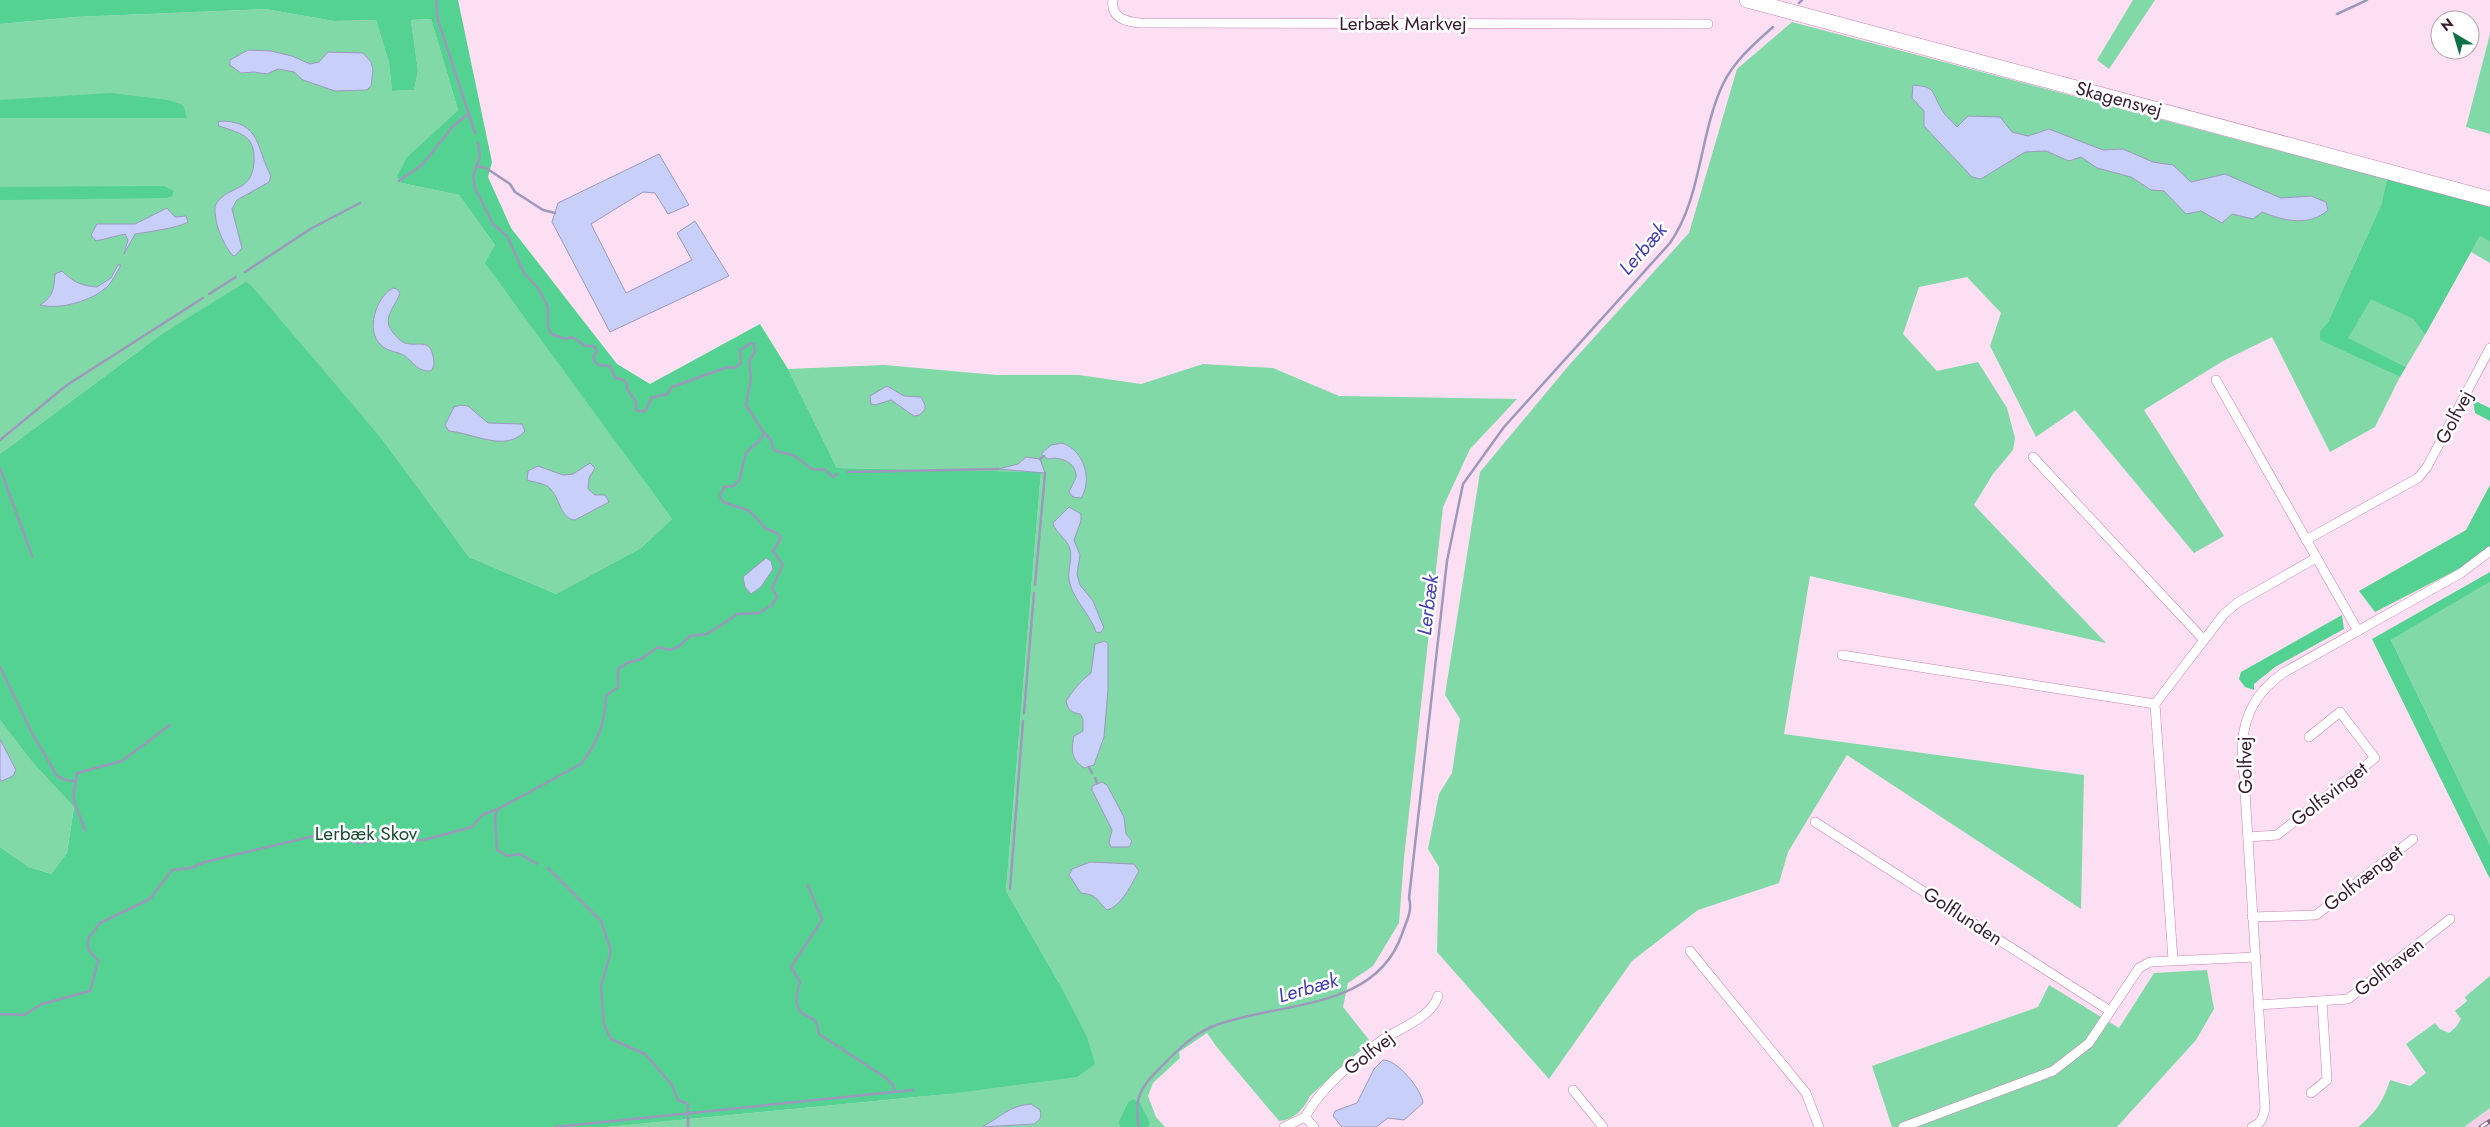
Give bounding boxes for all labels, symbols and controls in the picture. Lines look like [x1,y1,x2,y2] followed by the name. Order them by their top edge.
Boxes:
[1339,10,1467,37] street label: Lerbæk Markvej
[2430,10,2480,60] north arrow
[2436,13,2458,36] text: N
[2073,74,2165,124] street label: Skagensvej
[1612,215,1675,282] water label: Lerbæk
[2429,385,2479,449] street label: Golfvej
[1410,572,1446,637] water label: Lerbæk
[2231,736,2259,794] street label: Golfvej
[2285,755,2373,833] street label: Golfsvinget
[315,820,418,847] park label: Lerbæk Skov
[2318,838,2409,918] street label: Golfvænget
[1918,880,2008,952] street label: Golflunden
[2348,931,2430,1003] street label: Golfhaven
[1275,965,1343,1010] water label: Lerbæk
[1338,1025,1400,1081] street label: Golfvej

